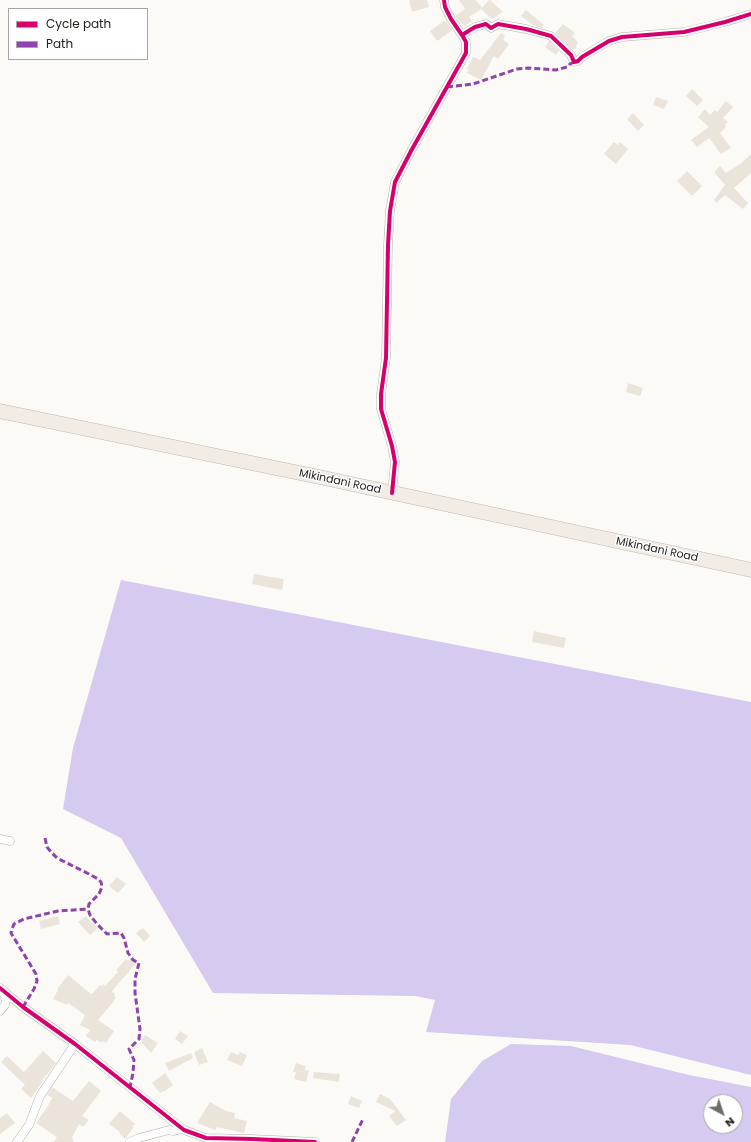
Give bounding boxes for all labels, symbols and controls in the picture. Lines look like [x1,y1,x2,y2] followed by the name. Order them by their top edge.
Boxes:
[8,8,148,60] legend
[46,15,111,32] text: Cycle path
[46,35,73,52] text: Path
[298,467,382,497] street label: Mikindani Road
[615,535,699,565] street label: Mikindani Road
[703,1094,743,1134] north arrow
[722,1114,738,1131] text: N

